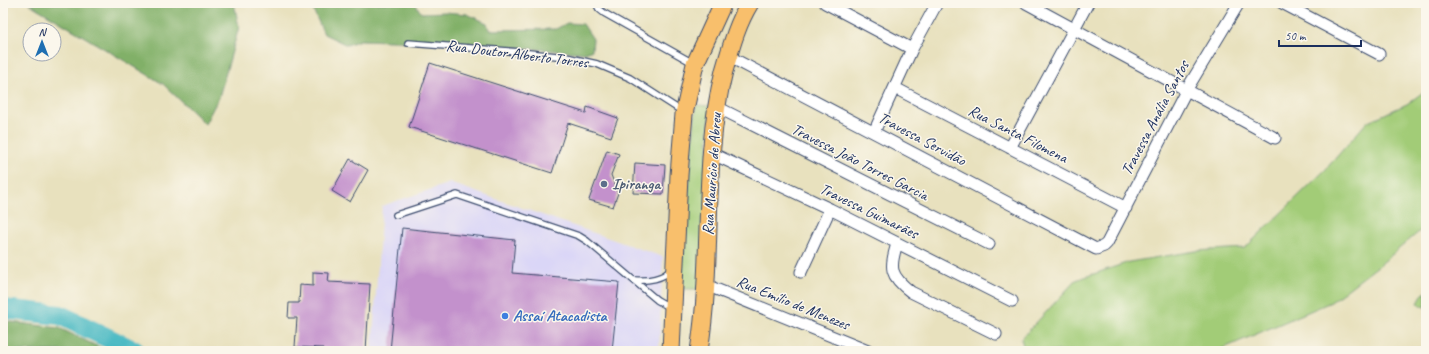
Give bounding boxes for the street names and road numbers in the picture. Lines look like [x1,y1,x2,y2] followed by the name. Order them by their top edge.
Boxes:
[445,35,591,73] street label: Rua Doutor Alberto Torres
[1116,56,1194,179] street label: Travessa Anália Santos
[965,100,1072,168] street label: Rua Santa Filomena
[875,108,970,171] street label: Travessa Servidão
[698,111,726,236] street label: Rua Maurício de Abreu
[788,119,933,206] street label: Travessa João Torres Garcia
[817,179,923,244] street label: Travessa Guimarães
[734,271,854,335] street label: Rua Emílio de Menezes

